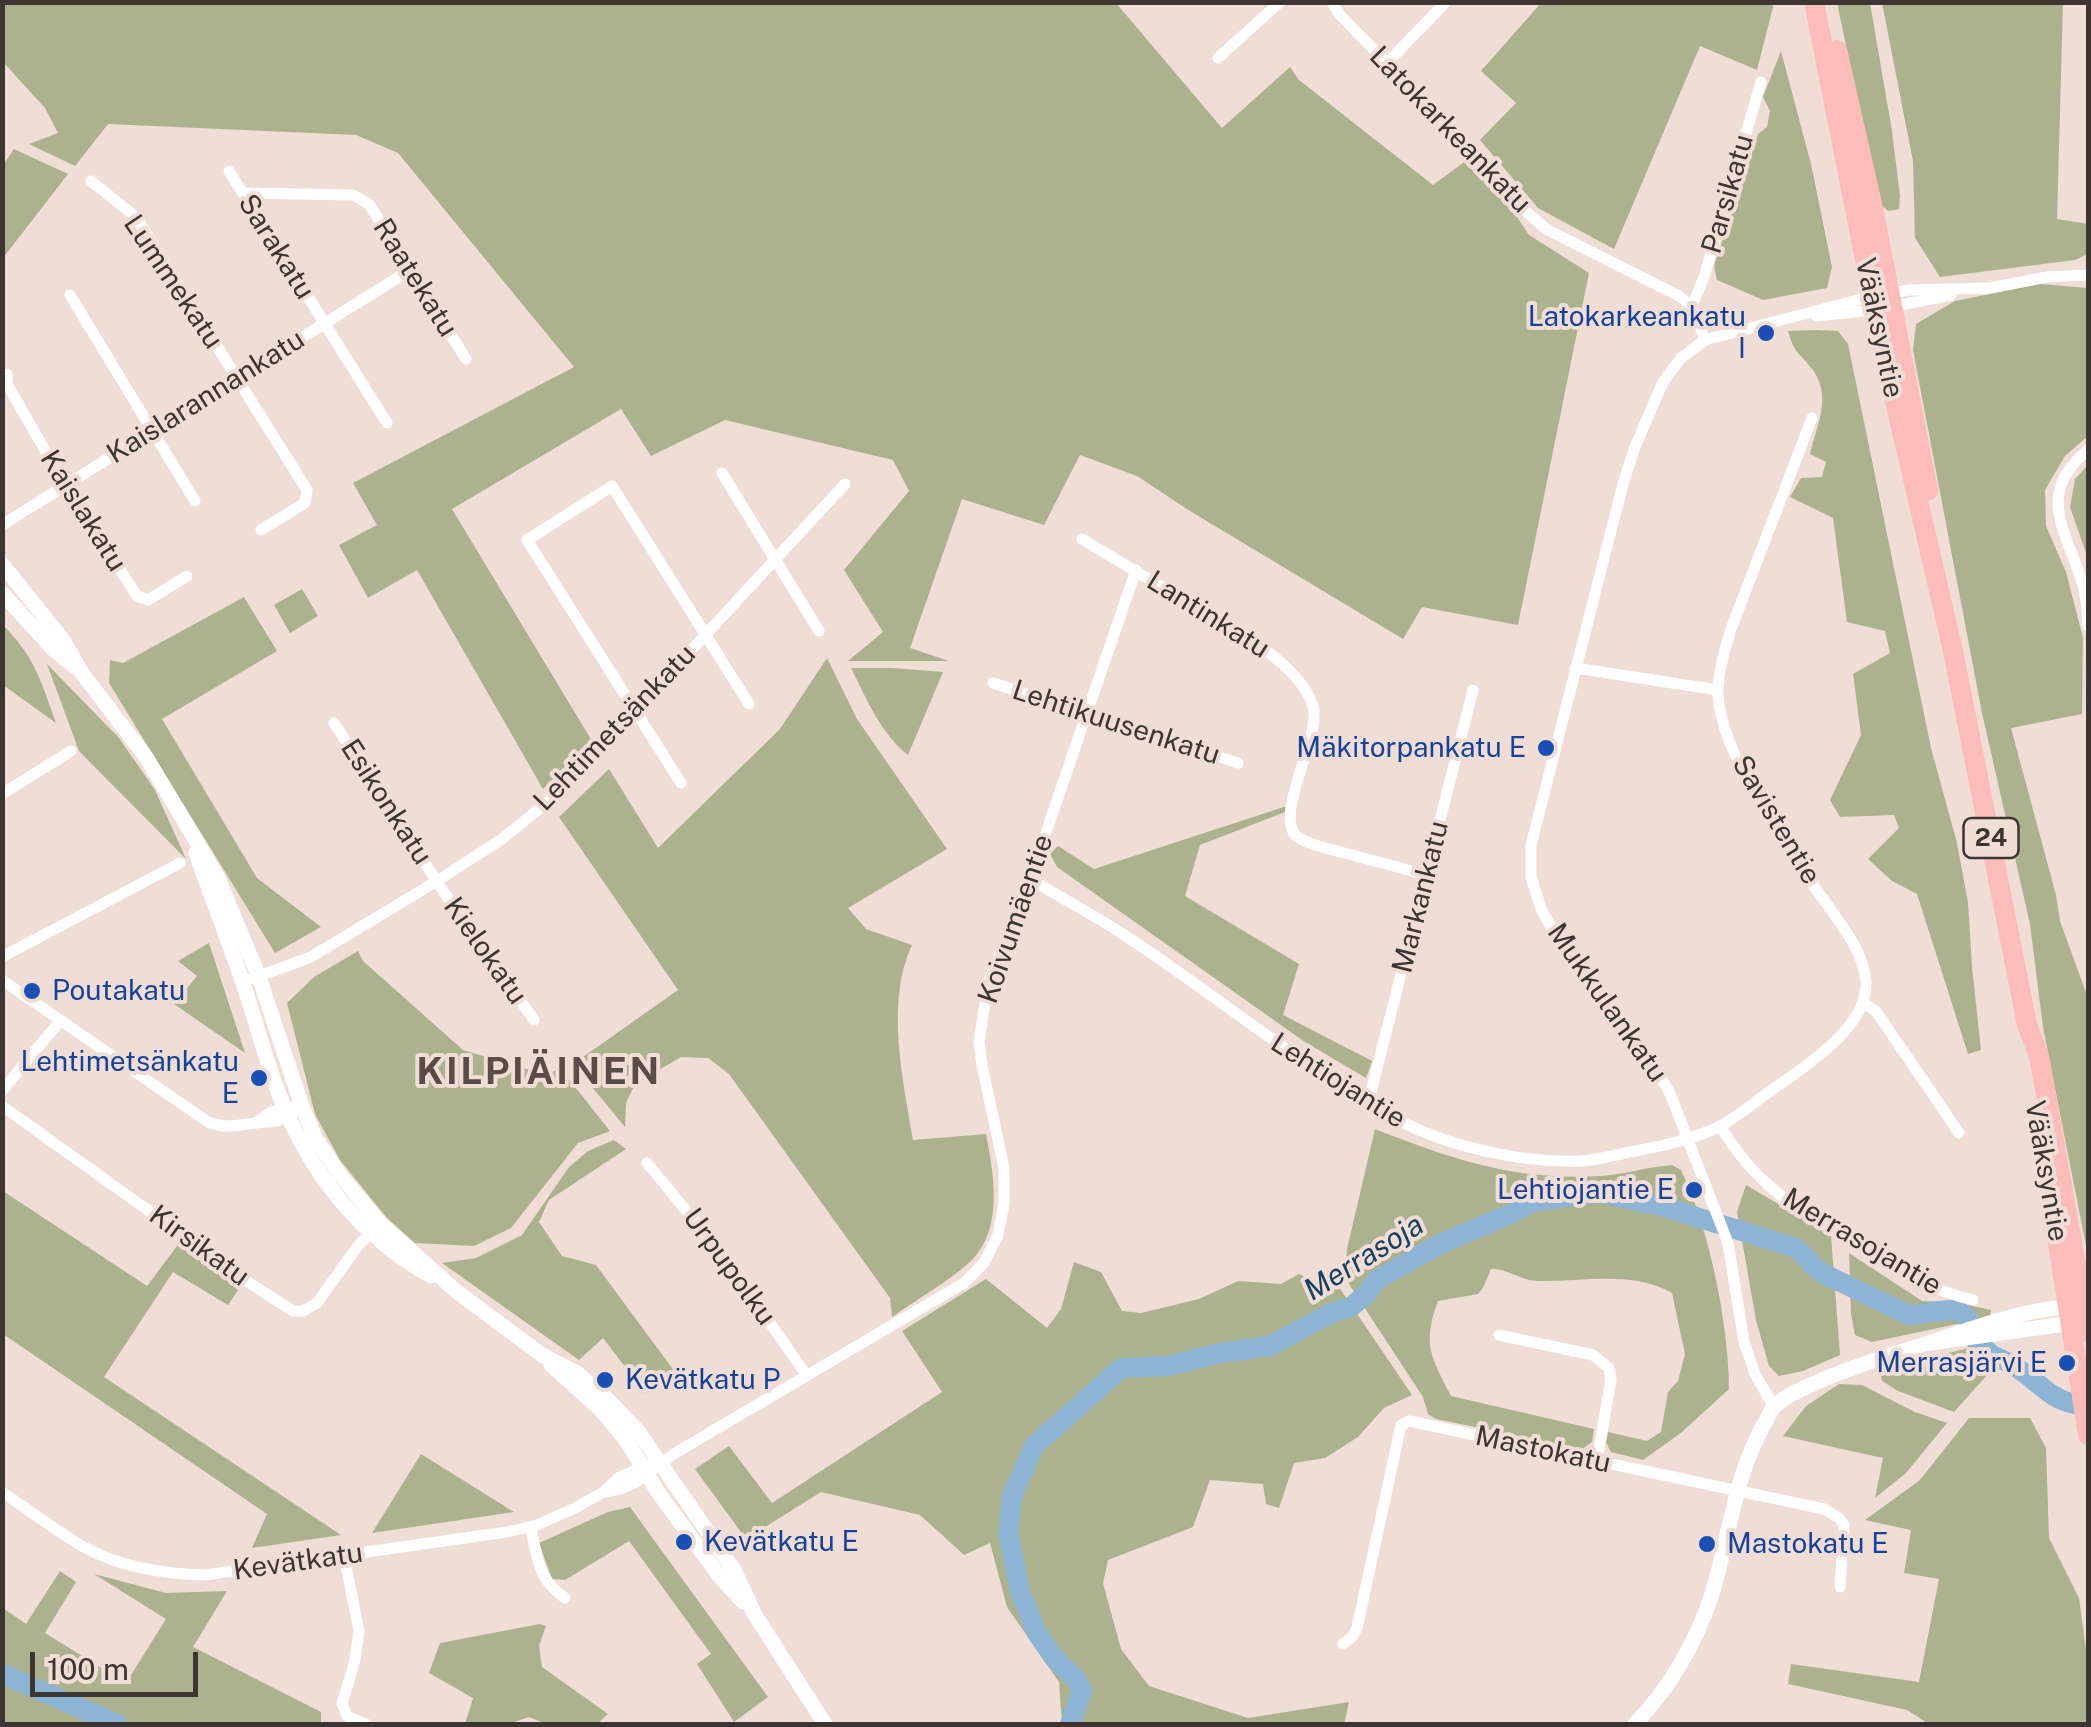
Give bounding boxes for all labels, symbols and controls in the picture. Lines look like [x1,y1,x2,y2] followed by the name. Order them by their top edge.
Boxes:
[1362,40,1538,220] street label: Latokarkeankatu
[1695,131,1761,257] street label: Parsikatu
[231,188,321,306] street label: Sarakatu
[116,209,230,355] street label: Lummekatu
[366,213,464,343] street label: Raatekatu
[1848,255,1910,401] street label: Vääksyntie
[1528,300,1746,366] place label: Latokarkeankatu I
[1755,322,1777,344] marker: Latokarkeankatu I
[101,323,311,471] street label: Kaislarannankatu
[33,444,133,578] street label: Kaislakatu
[1141,564,1275,666] street label: Lantinkatu
[527,638,703,818] street label: Lehtimetsänkatu
[1008,674,1224,772] street label: Lehtikuusenkatu
[1296,731,1526,765] place label: Mäkitorpankatu E
[333,733,439,871] street label: Esikonkatu
[1535,737,1557,759] marker: Mäkitorpankatu E
[1724,750,1828,890] street label: Savistentie
[1386,818,1456,976] street label: Markankatu
[1964,818,2018,858] road number: 24
[971,830,1061,1008] street label: Koivumäentie
[436,891,534,1011] street label: Kielokatu
[1540,917,1674,1089] street label: Mukkulankatu
[52,974,185,1008] place label: Poutakatu
[21,980,43,1002] marker: Poutakatu
[1264,1026,1412,1136] street label: Lehtiojantie
[21,1045,239,1111] place label: Lehtimetsänkatu E
[416,1049,662,1095] district label: KILPIÄINEN
[248,1067,270,1089] marker: Lehtimetsänkatu E
[2017,1098,2075,1244] street label: Vääksyntie
[1497,1173,1674,1207] place label: Lehtiojantie E
[1683,1179,1705,1201] marker: Lehtiojantie E
[1777,1181,1947,1303] street label: Merrasojantie
[142,1198,256,1294] street label: Kirsikatu
[675,1202,783,1332] street label: Urpupolku
[1298,1207,1430,1309] water label: Merrasoja
[1876,1346,2047,1380] place label: Merrasjärvi E
[2056,1352,2078,1374] marker: Merrasjärvi E
[625,1363,780,1397] place label: Kevätkatu P
[594,1369,616,1391] marker: Kevätkatu P
[1472,1419,1614,1481] street label: Mastokatu
[704,1525,859,1559] place label: Kevätkatu E
[1727,1527,1889,1561] place label: Mastokatu E
[673,1531,695,1553] marker: Kevätkatu E
[1696,1533,1718,1555] marker: Mastokatu E
[231,1536,365,1588] street label: Kevätkatu
[35,1632,202,1694] scale bar
[47,1651,129,1687] text: 100 m

